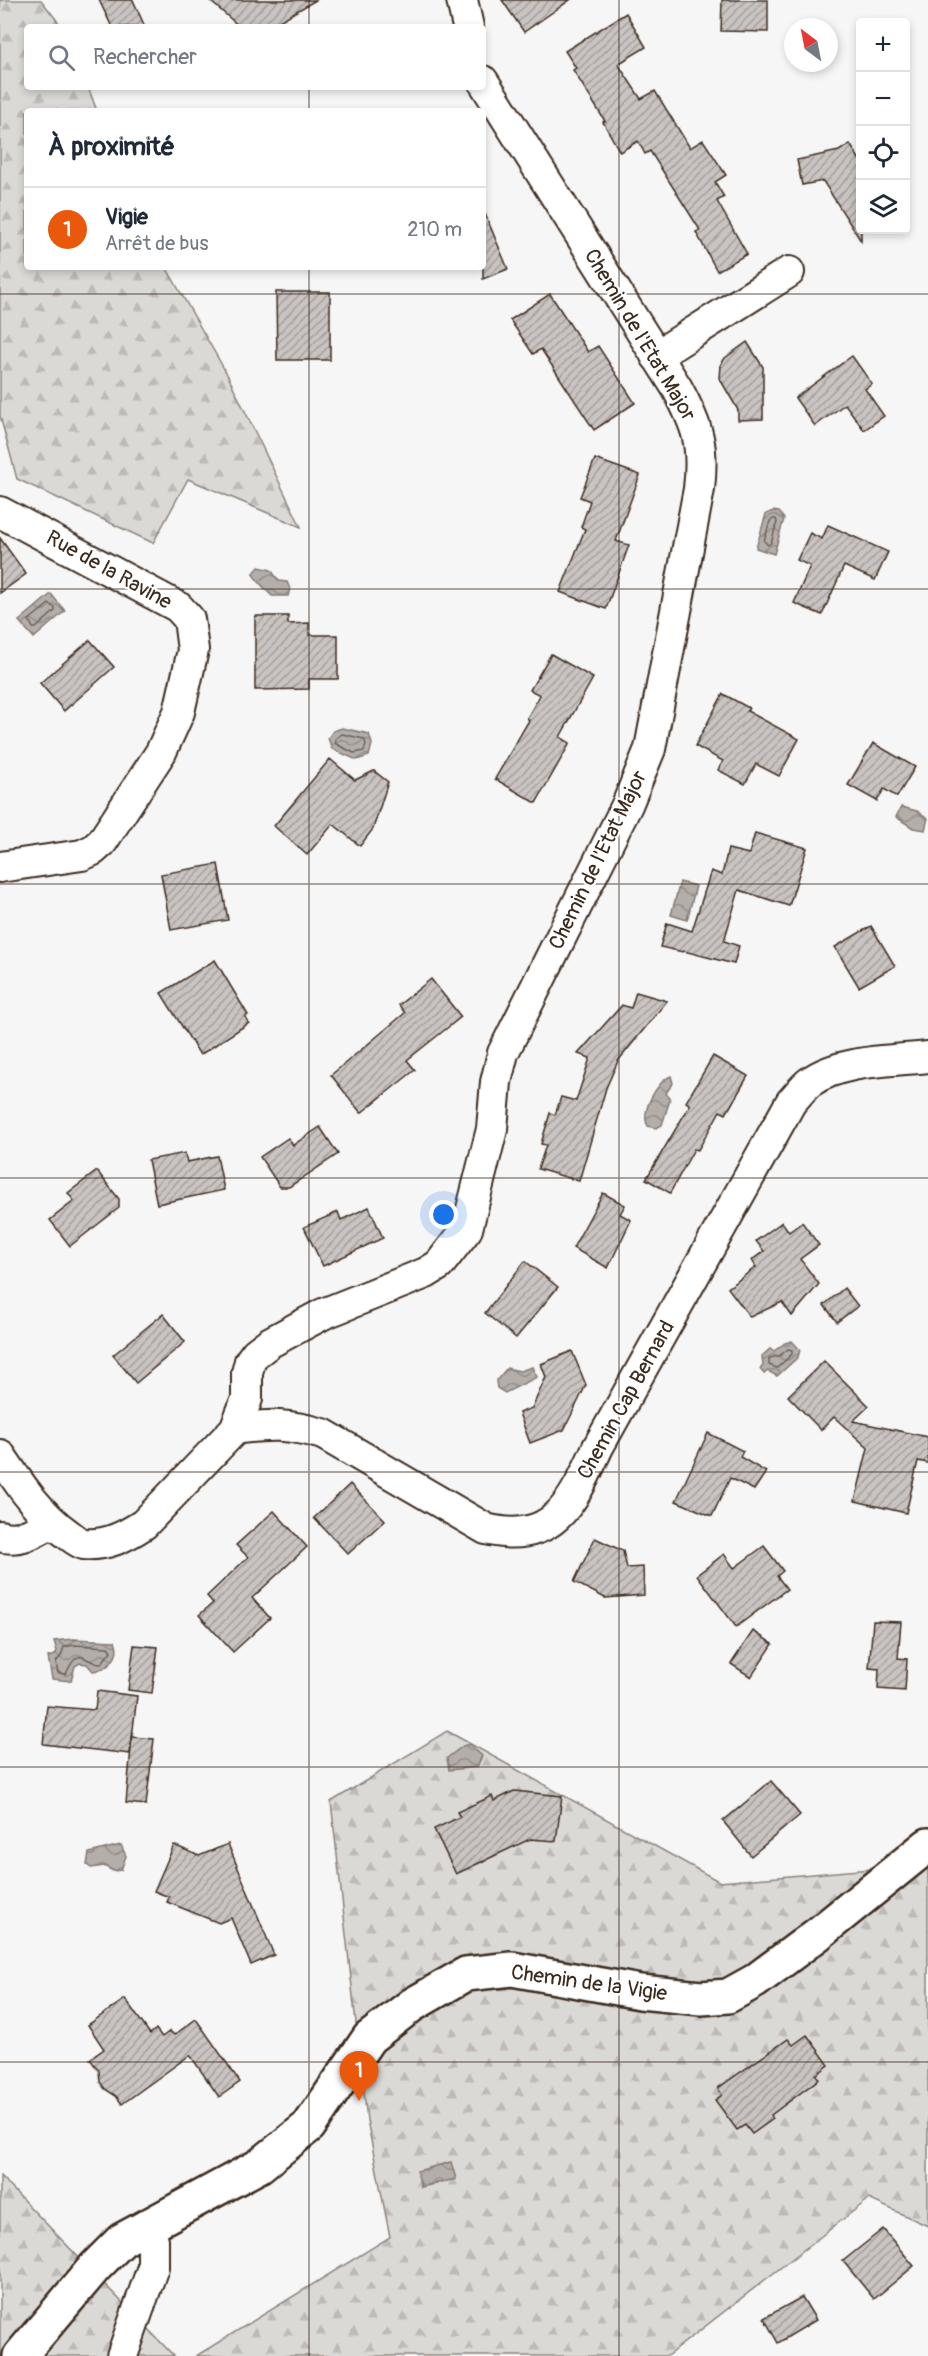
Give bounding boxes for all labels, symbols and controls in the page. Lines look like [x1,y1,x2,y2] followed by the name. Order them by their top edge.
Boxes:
[784,18,838,72] north arrow
[856,18,910,234] map controls
[856,18,910,72] button: +
[24,24,486,90] search box
[45,41,78,74] icon: search
[93,43,197,71] text: Rechercher
[856,72,910,126] button: −
[856,126,910,180] button: locate
[48,131,175,163] text: À proximité
[856,180,910,234] button: layers
[105,203,148,231] text: Vigie
[64,217,71,242] text: 1
[407,217,462,242] text: 210 m
[105,231,208,256] text: Arrêt de bus
[578,244,702,426] street label: Chemin de l'Etat Major
[41,524,177,616] street label: Rue de la Ravine
[543,765,653,954] street label: Chemin de l'Etat Major
[429,1200,458,1229] your location
[571,1316,681,1484] street label: Chemin Cap Bernard
[509,1959,669,2007] street label: Chemin de la Vigie
[340,2052,378,2101] pin: 1

